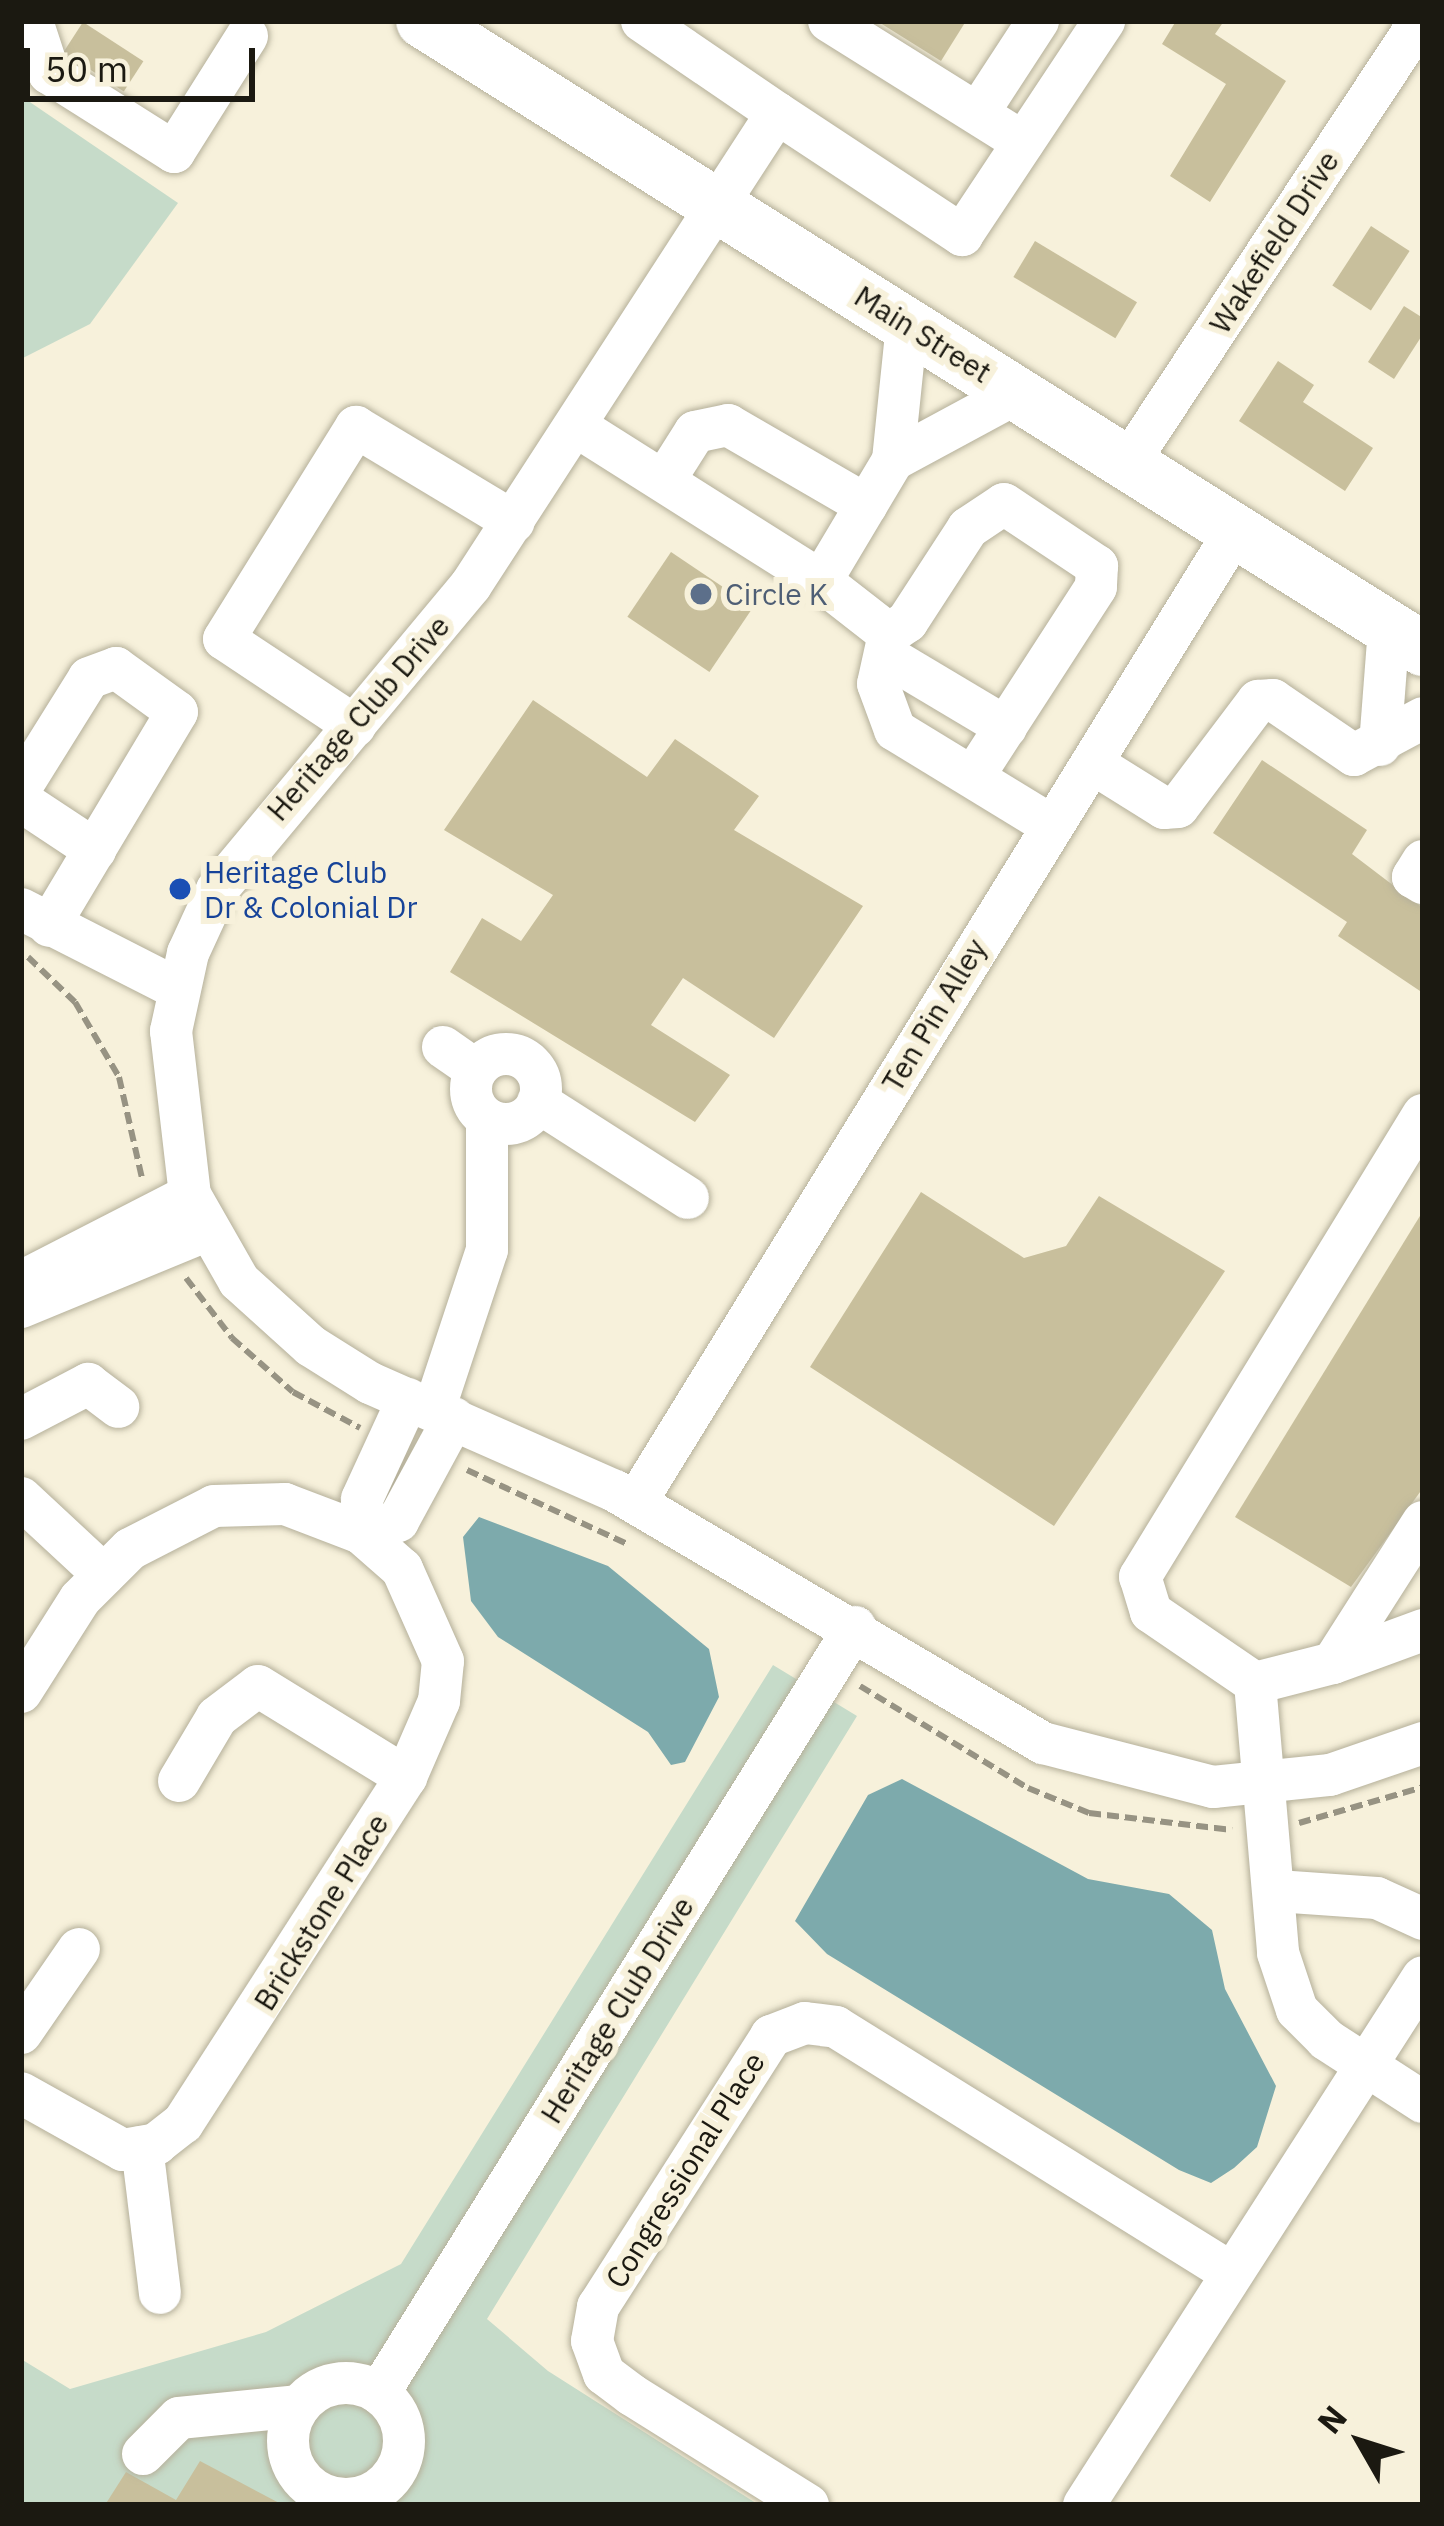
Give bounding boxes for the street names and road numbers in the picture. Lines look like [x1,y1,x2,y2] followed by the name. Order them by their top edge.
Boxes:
[1202,144,1346,340] street label: Wakefield Drive
[848,278,998,390] street label: Main Street
[259,608,457,828] street label: Heritage Club Drive
[874,932,994,1098] street label: Ten Pin Alley
[246,1807,396,2017] street label: Brickstone Place
[533,1890,701,2130] street label: Heritage Club Drive
[598,2046,772,2294] street label: Congressional Place

